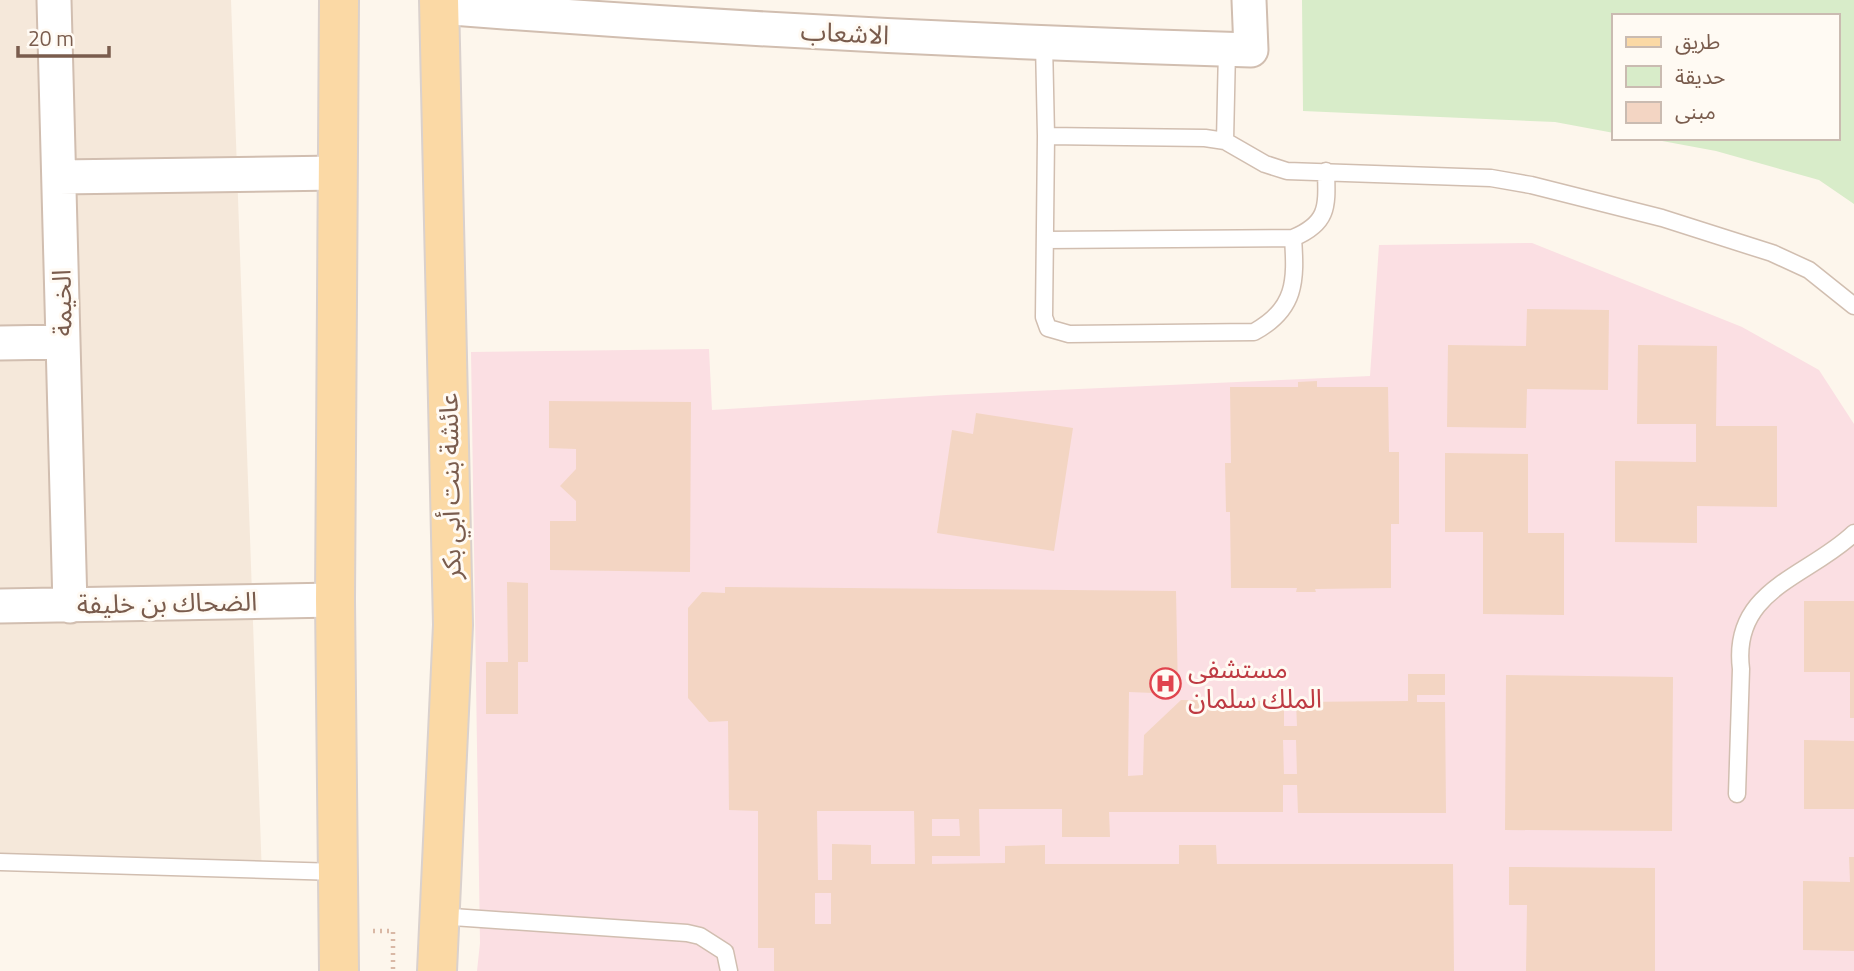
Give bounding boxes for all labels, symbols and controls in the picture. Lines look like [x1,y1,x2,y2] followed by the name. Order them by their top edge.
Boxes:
[800,11,890,54] street label: الاشعاب
[18,14,108,58] scale bar
[1612,14,1840,140] legend
[28,22,74,54] text: 20 m
[1675,25,1720,57] text: طريق
[1675,60,1725,92] text: حديقة
[1675,95,1716,127] text: مبنى
[41,269,82,337] street label: الخيمة
[428,392,472,581] street label: عائشة بنت أبي بكر
[76,581,258,624] street label: الضحاك بن خليفة
[1188,649,1322,718] place label: مستشفى الملك سلمان
[1148,667,1182,701] hospital icon: مستشفى الملك سلمان

